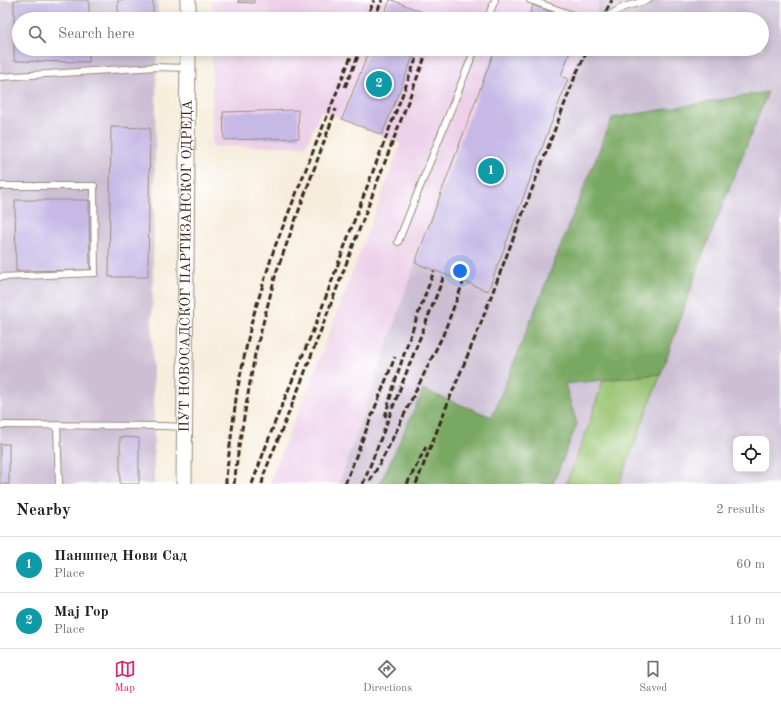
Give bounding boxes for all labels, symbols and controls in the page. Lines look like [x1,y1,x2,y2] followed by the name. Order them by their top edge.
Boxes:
[12,12,769,56] search box
[26,23,48,45] icon: search
[58,27,135,42] text: Search here
[366,69,392,99] pin: 2
[177,99,195,432] street label: ПУТ НОВОСАДСКОГ ПАРТИЗАНСКОГ ОДРЕДА
[478,156,504,186] pin: 1
[450,261,470,281] your location
[733,436,769,472] map controls
[733,436,769,472] button: locate
[16,502,71,519] text: Nearby
[716,503,765,516] text: 2 results
[54,549,187,564] text: Паншпед Нови Сад
[25,558,33,571] text: 1
[736,558,765,571] text: 60 m
[54,567,84,580] text: Place
[54,605,109,620] text: Мај Гор
[25,614,33,627] text: 2
[728,614,765,627] text: 110 m
[54,623,84,636] text: Place
[114,658,136,696] tab: Map
[363,658,412,696] tab: Directions
[639,658,667,696] tab: Saved

